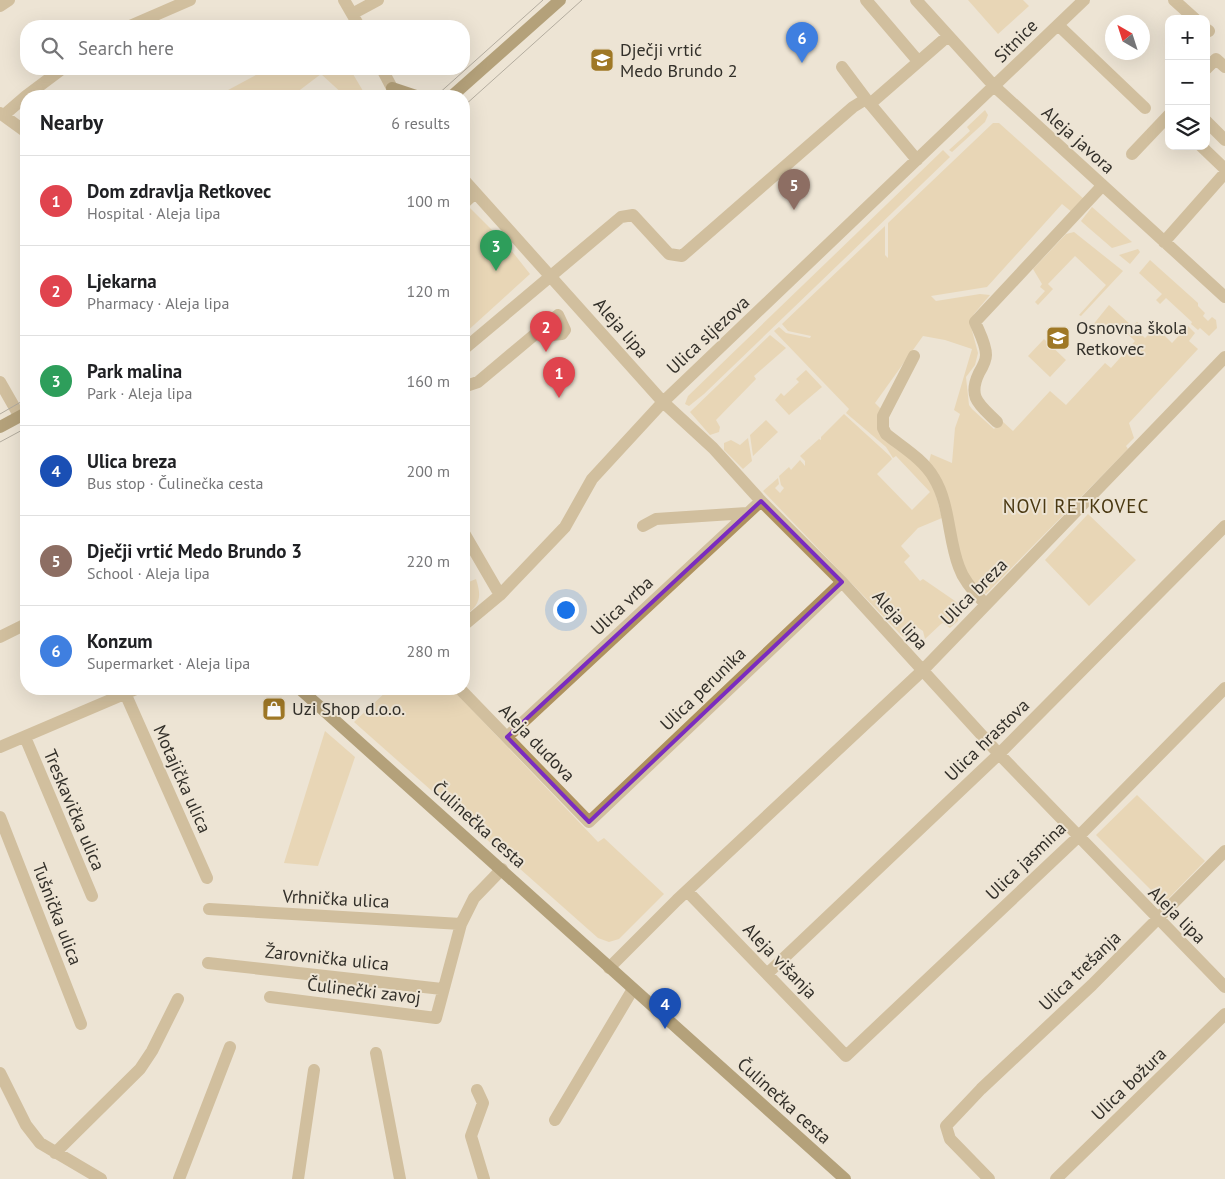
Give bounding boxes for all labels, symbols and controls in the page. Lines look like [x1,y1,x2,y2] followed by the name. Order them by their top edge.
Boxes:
[989,14,1042,67] street label: Sitnice
[1105,15,1150,60] north arrow
[1165,15,1210,150] map controls
[1165,15,1210,60] button: +
[20,20,470,75] search box
[786,22,818,63] pin: 6
[38,34,66,62] icon: search
[78,36,174,60] text: Search here
[620,38,738,82] place label: Dječji vrtić Medo Brundo 2
[589,47,615,73] school or university icon: Dječji vrtić Medo Brundo 2
[1165,60,1210,105] button: −
[1037,101,1120,178] street label: Aleja javora
[1165,105,1210,150] button: layers
[40,109,103,136] text: Nearby
[391,113,450,133] text: 6 results
[778,169,810,210] pin: 5
[87,179,271,203] text: Dom zdravlja Retkovec
[51,191,61,211] text: 1
[407,191,450,211] text: 100 m
[87,203,221,223] text: Hospital · Aleja lipa
[480,230,512,271] pin: 3
[87,269,157,293] text: Ljekarna
[51,281,61,301] text: 2
[407,281,450,301] text: 120 m
[661,290,754,379] street label: Ulica sljezova
[87,293,229,313] text: Pharmacy · Aleja lipa
[589,293,654,362] street label: Aleja lipa
[530,311,562,352] pin: 2
[1076,316,1187,360] place label: Osnovna škola Retkovec
[1045,325,1071,351] school or university icon: Osnovna škola Retkovec
[543,357,575,398] pin: 1
[87,359,182,383] text: Park malina
[51,371,61,391] text: 3
[407,371,450,391] text: 160 m
[87,383,192,403] text: Park · Aleja lipa
[87,449,177,473] text: Ulica breza
[51,461,61,481] text: 4
[407,461,450,481] text: 200 m
[87,473,263,493] text: Bus stop · Čulinečka cesta
[1003,494,1149,518] district label: NOVI RETKOVEC
[87,539,302,563] text: Dječji vrtić Medo Brundo 3
[51,551,61,571] text: 5
[407,551,450,571] text: 220 m
[935,553,1012,630] street label: Ulica breza
[87,563,210,583] text: School · Aleja lipa
[586,571,658,640] street label: Ulica vrba
[868,585,933,654] street label: Aleja lipa
[553,597,579,623] your location
[87,629,153,653] text: Konzum
[51,641,61,661] text: 6
[407,641,450,661] text: 280 m
[655,642,750,735] street label: Ulica perunika
[87,653,250,673] text: Supermarket · Aleja lipa
[939,693,1034,786] street label: Ulica hrastova
[261,696,287,722] shop icon: Uzi Shop d.o.o.
[292,697,405,720] place label: Uzi Shop d.o.o.
[495,699,580,786] street label: Aleja dudova
[148,721,217,836] street label: Motajička ulica
[39,746,110,874] street label: Treskavička ulica
[428,776,531,873] street label: Čulinečka cesta
[981,817,1071,905] street label: Ulica jasmina
[27,860,87,968] street label: Tušnička ulica
[1144,881,1211,948] street label: Aleja lipa
[281,884,390,913] street label: Vrhnička ulica
[738,918,822,1003] street label: Aleja višanja
[1034,926,1125,1015] street label: Ulica trešanja
[264,940,390,975] street label: Žarovnička ulica
[306,972,422,1009] street label: Čulinečki zavoj
[649,988,681,1029] pin: 4
[1086,1042,1171,1125] street label: Ulica božura
[733,1052,836,1149] street label: Čulinečka cesta

